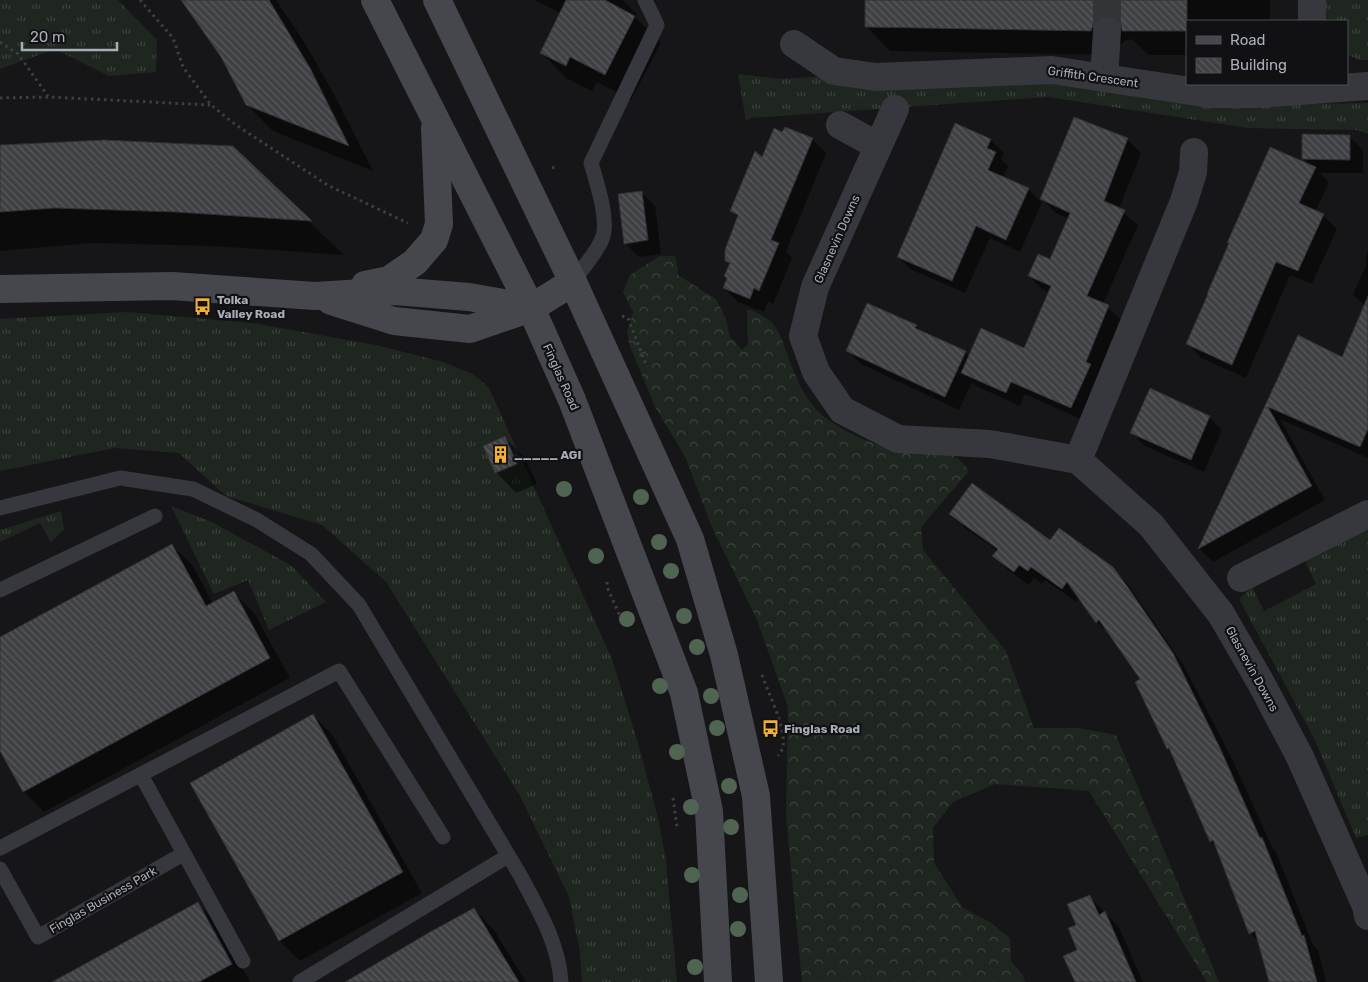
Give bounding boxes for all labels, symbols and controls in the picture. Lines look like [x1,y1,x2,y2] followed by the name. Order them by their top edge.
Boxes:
[22,20,118,52] scale bar
[1186,20,1348,85] legend
[30,28,65,46] text: 20 m
[1230,31,1266,49] text: Road
[1230,56,1287,74] text: Building
[1047,64,1139,90] street label: Griffith Crescent
[811,193,863,285] street label: Glasnevin Downs
[217,293,285,321] place label: Tolka Valley Road
[193,297,213,317] bus stop icon: Tolka Valley Road
[540,342,582,412] street label: Finglas Road
[490,445,510,465] building icon: _____ AGI
[514,448,581,462] place label: _____ AGI
[1223,624,1281,714] street label: Glasnevin Downs
[760,719,780,739] bus stop icon: Finglas Road
[784,722,860,736] place label: Finglas Road
[47,863,160,936] street label: Finglas Business Park

